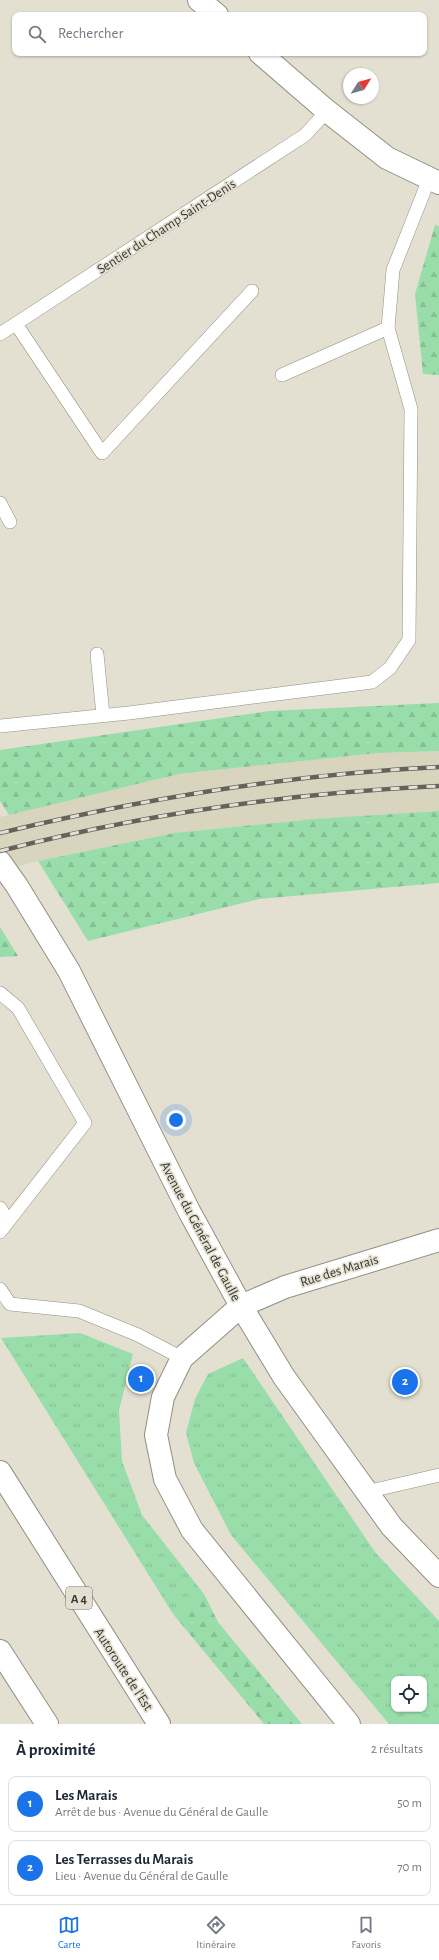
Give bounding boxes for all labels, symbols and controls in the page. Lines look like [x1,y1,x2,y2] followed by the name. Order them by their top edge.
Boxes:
[12,12,427,56] search box
[26,23,48,45] icon: search
[58,26,123,41] text: Rechercher
[343,68,379,104] north arrow
[95,177,238,277] street label: Sentier du Champ Saint-Denis
[166,1110,186,1130] your location
[157,1159,243,1304] street label: Avenue du Général de Gaulle
[298,1252,380,1290] street label: Rue des Marais
[128,1364,154,1394] pin: 1
[392,1367,418,1397] pin: 2
[66,1587,92,1609] road number: A 4
[91,1626,155,1714] street label: Autoroute de l’Est
[391,1676,427,1712] map controls
[391,1676,427,1712] button: locate
[16,1741,96,1758] text: À proximité
[371,1743,423,1756] text: 2 résultats
[55,1788,117,1803] text: Les Marais
[28,1797,32,1810] text: 1
[397,1797,422,1810] text: 50 m
[55,1806,268,1819] text: Arrêt de bus · Avenue du Général de Gaulle
[55,1852,193,1867] text: Les Terrasses du Marais
[27,1861,33,1874] text: 2
[397,1861,422,1874] text: 70 m
[55,1870,228,1883] text: Lieu · Avenue du Général de Gaulle
[58,1914,81,1951] tab: Carte
[196,1914,236,1951] tab: Itinéraire
[352,1914,381,1951] tab: Favoris

